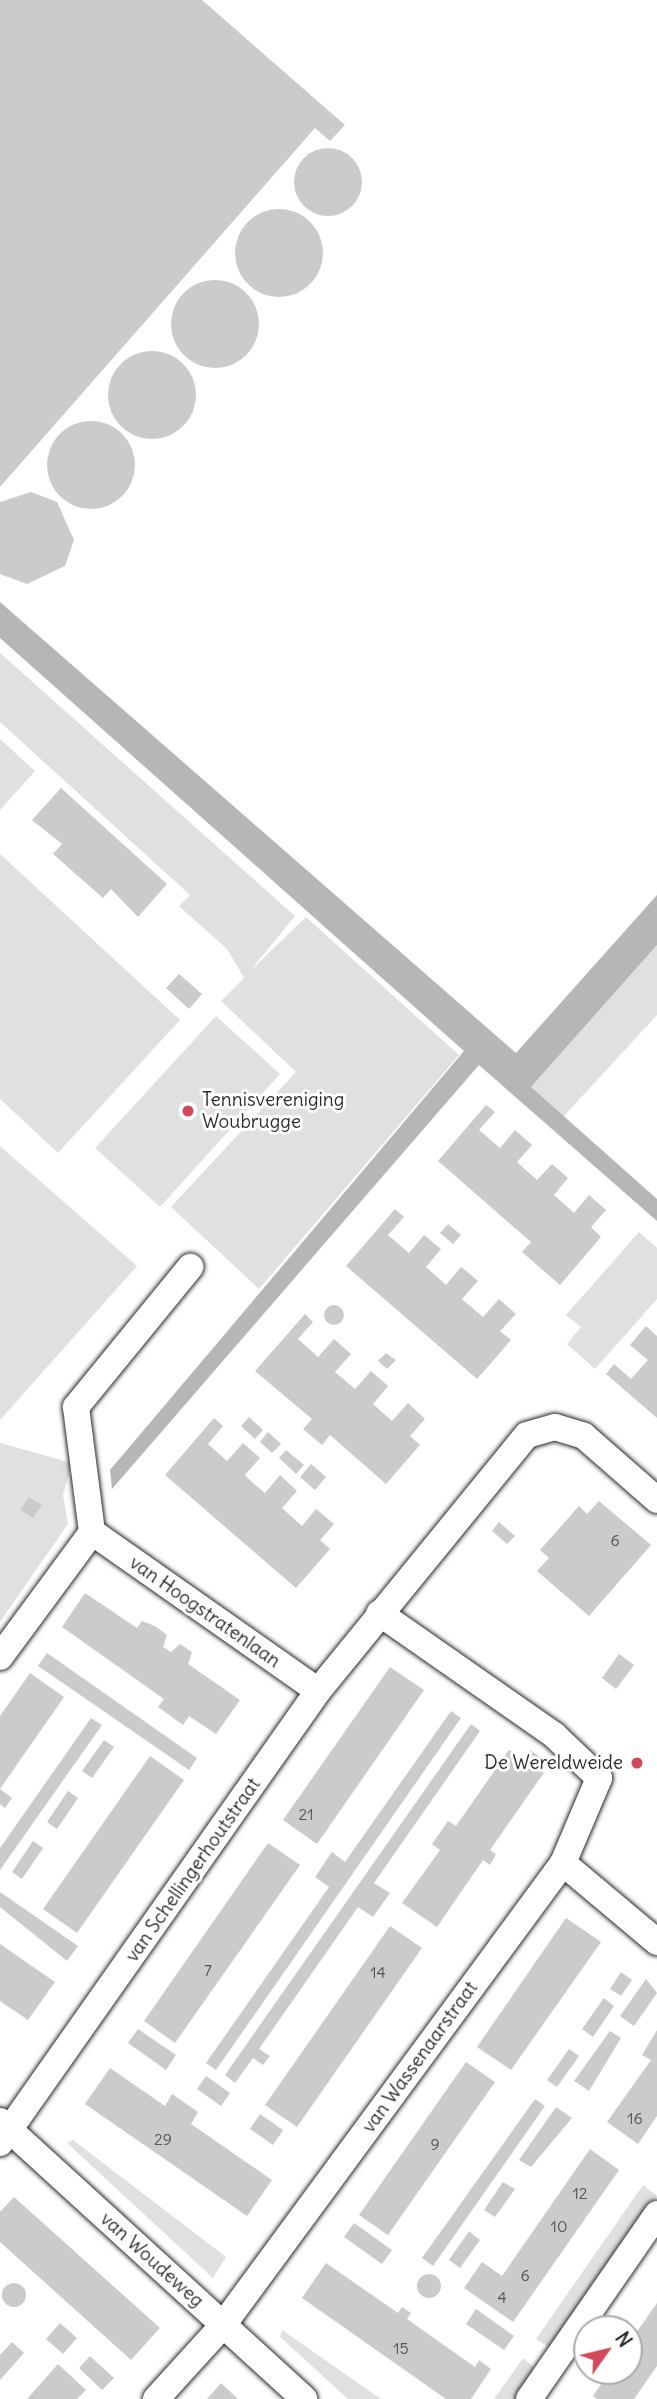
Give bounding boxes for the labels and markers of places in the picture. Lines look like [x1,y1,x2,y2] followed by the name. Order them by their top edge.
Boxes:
[202,1089,344,1133] place label: Tennisvereniging Woubrugge
[180,1103,196,1119] marker: Tennisvereniging Woubrugge
[484,1752,623,1774] place label: De Wereldweide
[629,1755,645,1771] marker: De Wereldweide

